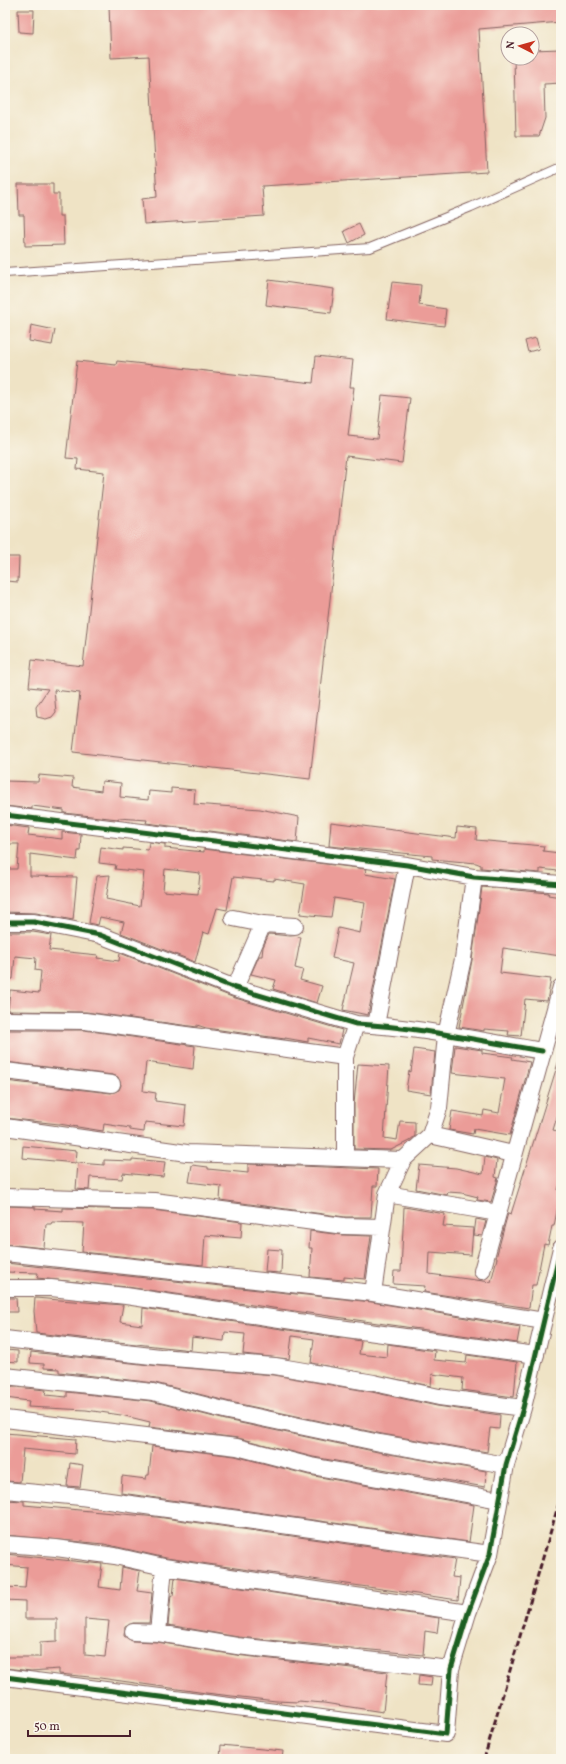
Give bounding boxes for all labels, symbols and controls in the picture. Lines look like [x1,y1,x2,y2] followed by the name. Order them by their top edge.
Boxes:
[500,26,540,66] north arrow
[504,40,519,50] text: N
[28,1712,130,1738] scale bar
[34,1719,60,1735] text: 50 m

